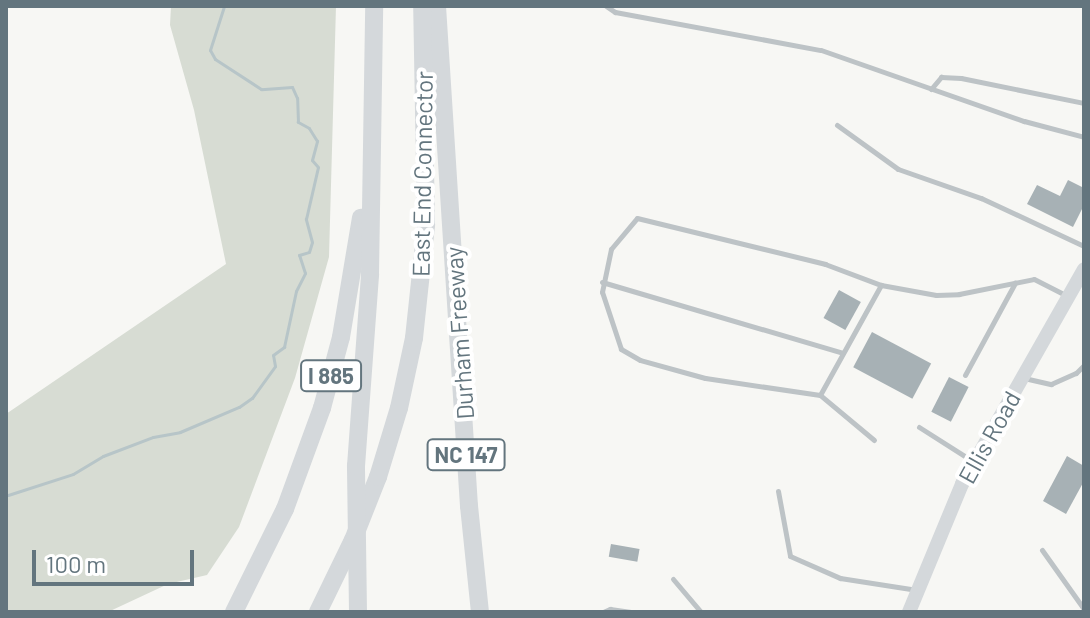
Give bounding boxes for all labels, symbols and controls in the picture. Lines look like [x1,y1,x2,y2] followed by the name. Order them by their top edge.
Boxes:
[406,71,438,277] street label: East End Connector
[439,246,479,420] street label: Durham Freeway
[299,358,363,394] road number: I 885
[952,386,1026,488] street label: Ellis Road
[426,437,506,473] road number: NC 147
[36,534,198,584] scale bar
[46,549,106,578] text: 100 m

